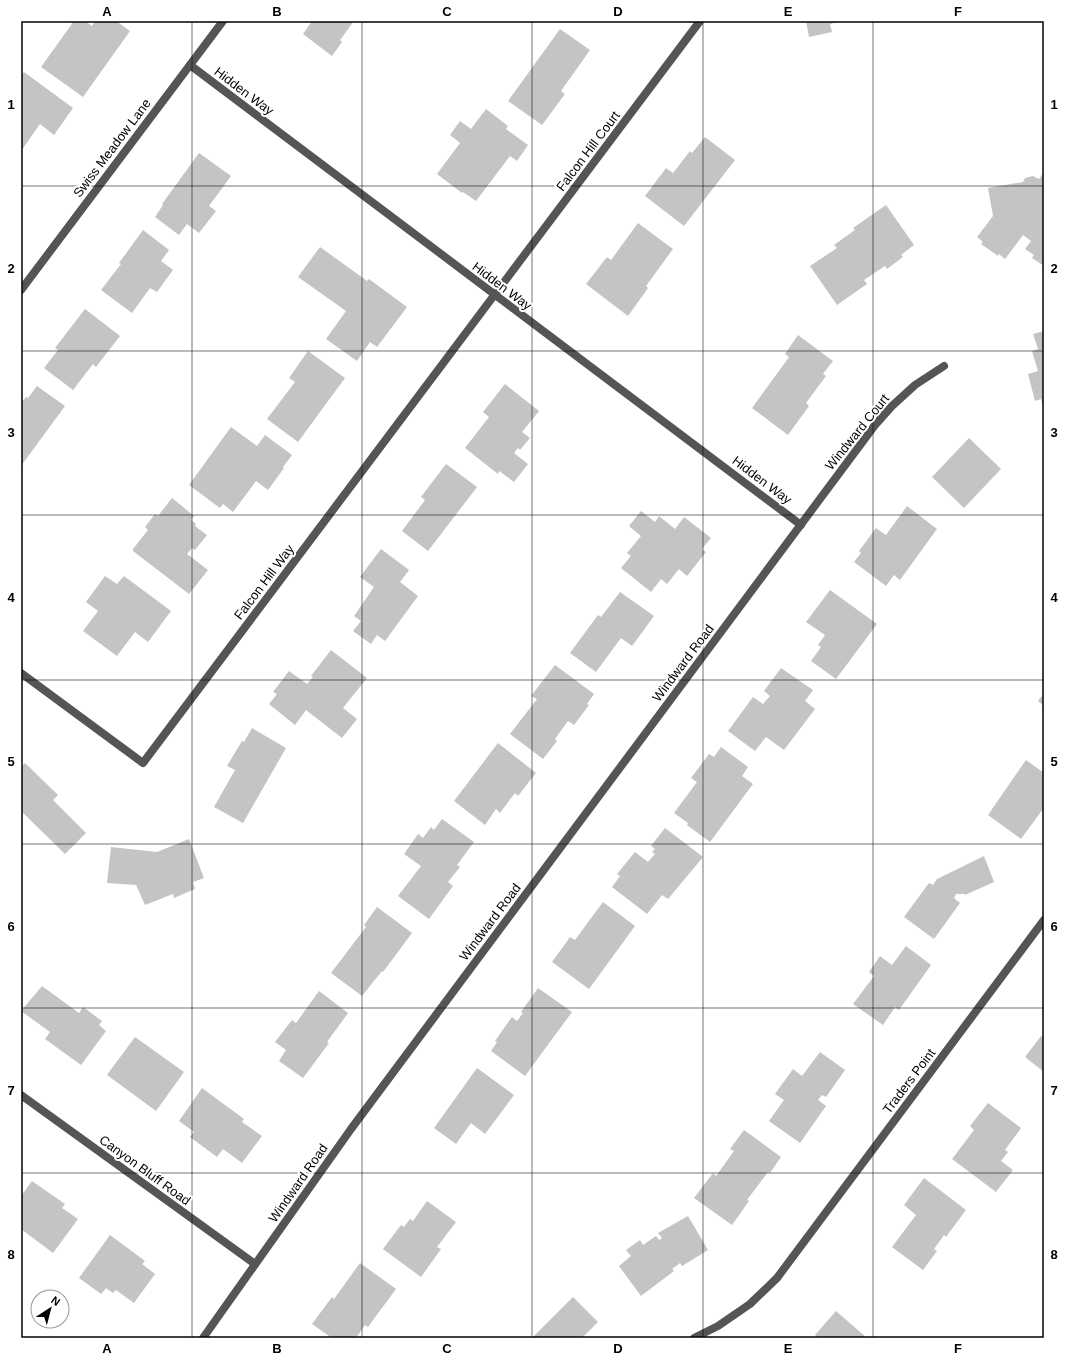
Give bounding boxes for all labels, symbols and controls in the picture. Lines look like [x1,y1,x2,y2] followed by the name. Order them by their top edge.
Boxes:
[102,4,112,19] text: A
[272,4,282,19] text: B
[442,4,452,19] text: C
[613,4,623,19] text: D
[784,4,793,19] text: E
[954,4,962,19] text: F
[211,64,277,118] street label: Hidden Way
[70,96,154,200] street label: Swiss Meadow Lane
[7,97,15,112] text: 1
[1050,97,1058,112] text: 1
[553,108,623,194] street label: Falcon Hill Court
[469,259,535,313] street label: Hidden Way
[7,261,15,276] text: 2
[1050,261,1058,276] text: 2
[822,391,892,473] street label: Windward Court
[7,425,15,440] text: 3
[1050,425,1058,440] text: 3
[729,453,795,507] street label: Hidden Way
[231,541,297,622] street label: Falcon Hill Way
[7,590,15,605] text: 4
[1050,590,1058,605] text: 4
[649,622,717,704] street label: Windward Road
[7,754,15,769] text: 5
[1050,754,1058,769] text: 5
[456,881,524,963] street label: Windward Road
[7,919,15,934] text: 6
[1050,919,1058,934] text: 6
[880,1045,939,1116] street label: Traders Point
[7,1083,15,1098] text: 7
[1050,1083,1058,1098] text: 7
[97,1132,193,1208] street label: Canyon Bluff Road
[265,1141,331,1225] street label: Windward Road
[7,1247,15,1262] text: 8
[1050,1247,1058,1262] text: 8
[30,1289,70,1329] north arrow
[49,1294,63,1308] text: N
[102,1341,112,1356] text: A
[272,1341,282,1356] text: B
[442,1341,452,1356] text: C
[613,1341,623,1356] text: D
[784,1341,793,1356] text: E
[954,1341,962,1356] text: F

